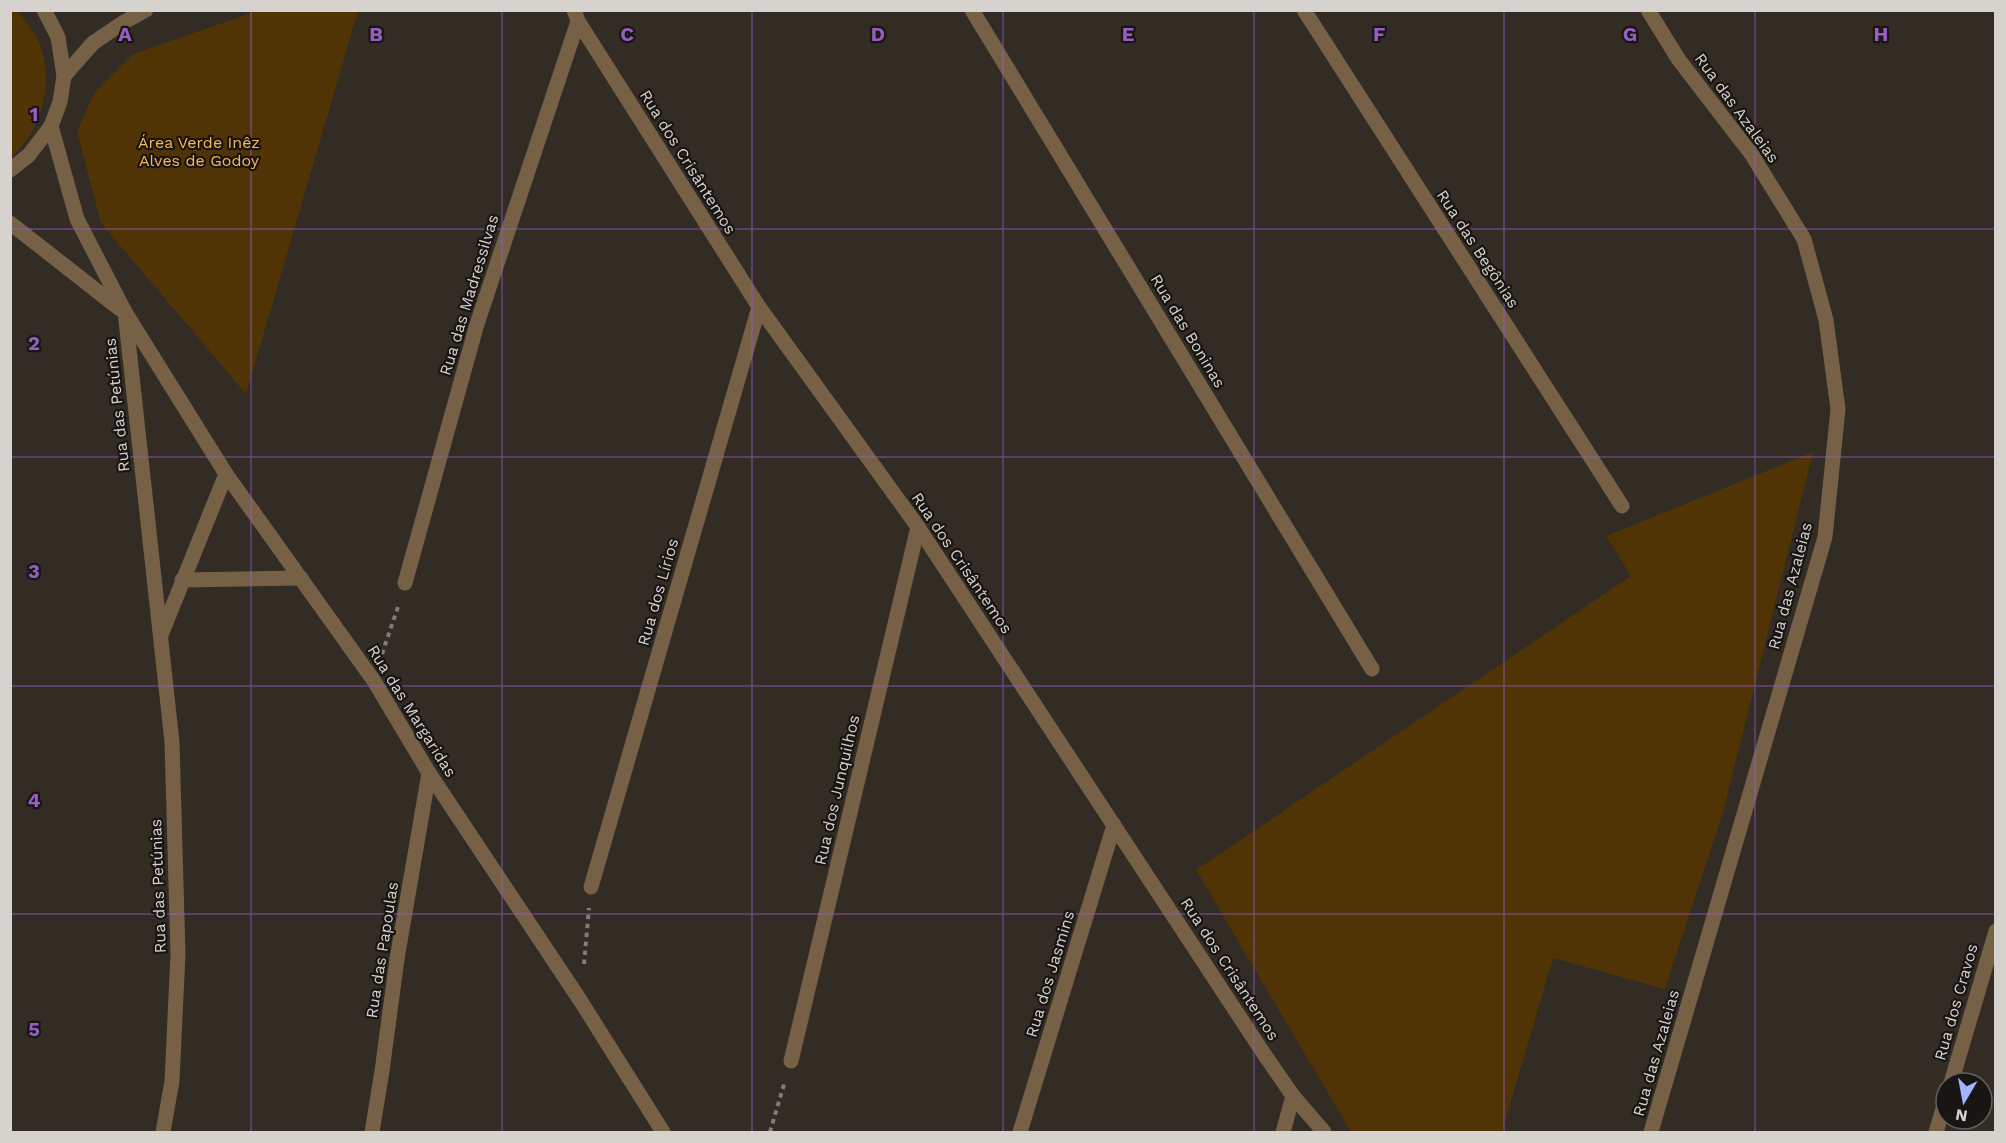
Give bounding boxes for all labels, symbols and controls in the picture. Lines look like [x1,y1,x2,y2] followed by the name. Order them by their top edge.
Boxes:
[118,22,132,46] text: A
[369,22,383,46] text: B
[620,22,634,46] text: C
[871,22,885,46] text: D
[1122,22,1134,46] text: E
[1373,22,1385,46] text: F
[1623,22,1637,46] text: G
[1874,22,1888,46] text: H
[1691,49,1783,167] street label: Rua das Azaleias
[636,86,740,238] street label: Rua dos Crisântemos
[30,102,38,126] text: 1
[138,133,260,170] park label: Área Verde Inêz Alves de Godoy
[1433,186,1523,312] street label: Rua das Begônias
[436,212,502,378] street label: Rua das Madressilvas
[1147,271,1229,391] street label: Rua das Boninas
[28,331,40,355] text: 2
[101,337,133,473] street label: Rua das Petúnias
[908,489,1016,637] street label: Rua dos Crisântemos
[1764,520,1816,652] street label: Rua das Azaleias
[634,536,682,648] street label: Rua dos Lírios
[28,559,40,583] text: 3
[364,641,460,781] street label: Rua das Margaridas
[811,713,863,867] street label: Rua dos Junquilhos
[28,788,41,812] text: 4
[146,819,170,953] street label: Rua das Petúnias
[362,880,402,1020] street label: Rua das Papoulas
[1177,894,1283,1044] street label: Rua dos Crisântemos
[1022,908,1078,1040] street label: Rua dos Jasmins
[1930,942,1982,1062] street label: Rua dos Cravos
[1629,987,1683,1119] street label: Rua das Azaleias
[28,1017,40,1041] text: 5
[1934,1071,1994,1131] north arrow
[1954,1105,1969,1126] text: N

